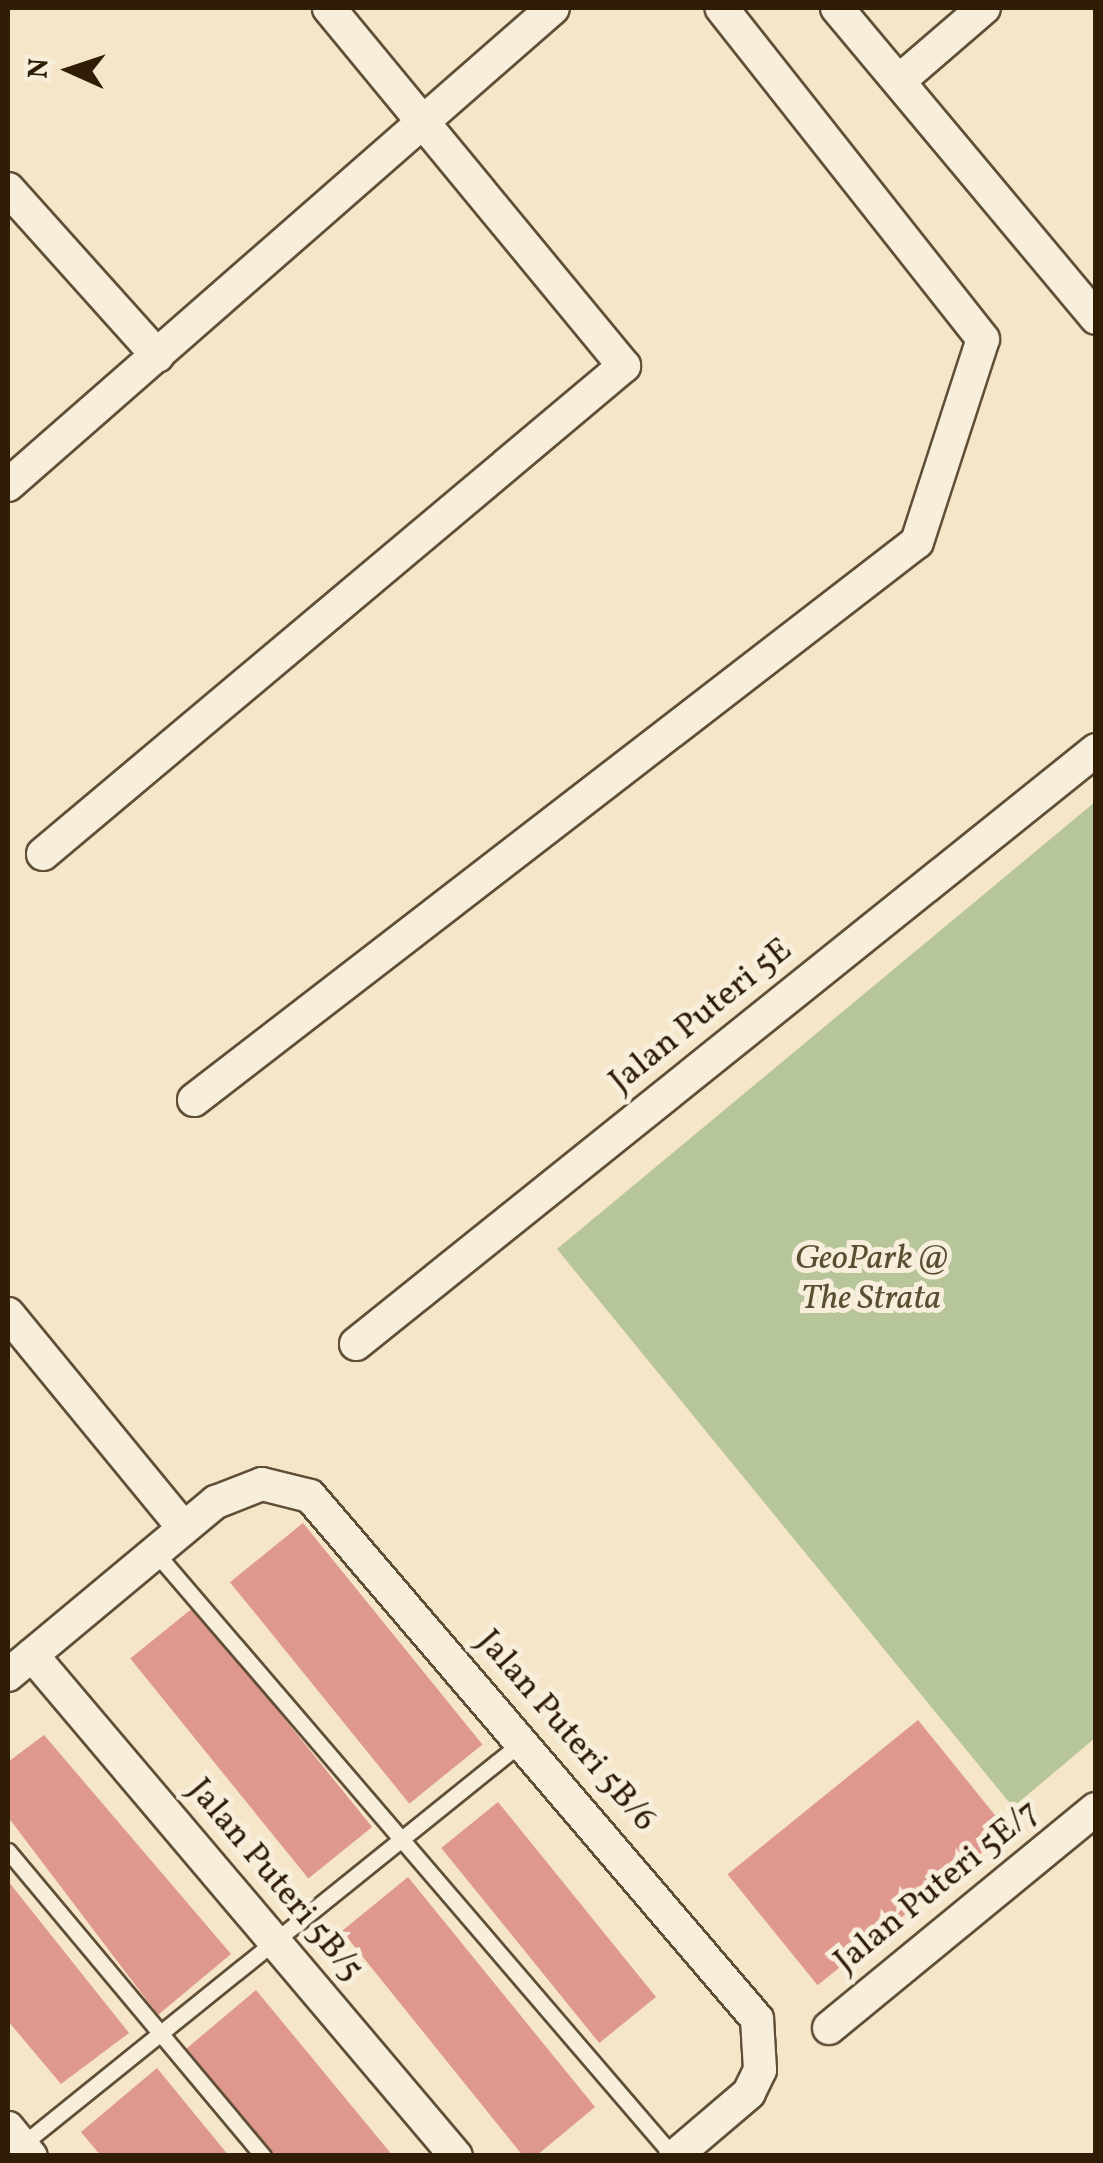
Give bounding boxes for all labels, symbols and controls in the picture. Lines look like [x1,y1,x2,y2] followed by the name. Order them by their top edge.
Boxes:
[20,20,120,120] north arrow
[20,57,60,80] text: N
[601,929,801,1103] street label: Jalan Puteri 5E
[795,1238,947,1320] park label: GeoPark @ The Strata
[467,1622,665,1840] street label: Jalan Puteri 5B/6
[178,1770,372,1990] street label: Jalan Puteri 5B/5
[826,1791,1048,1983] street label: Jalan Puteri 5E/7

